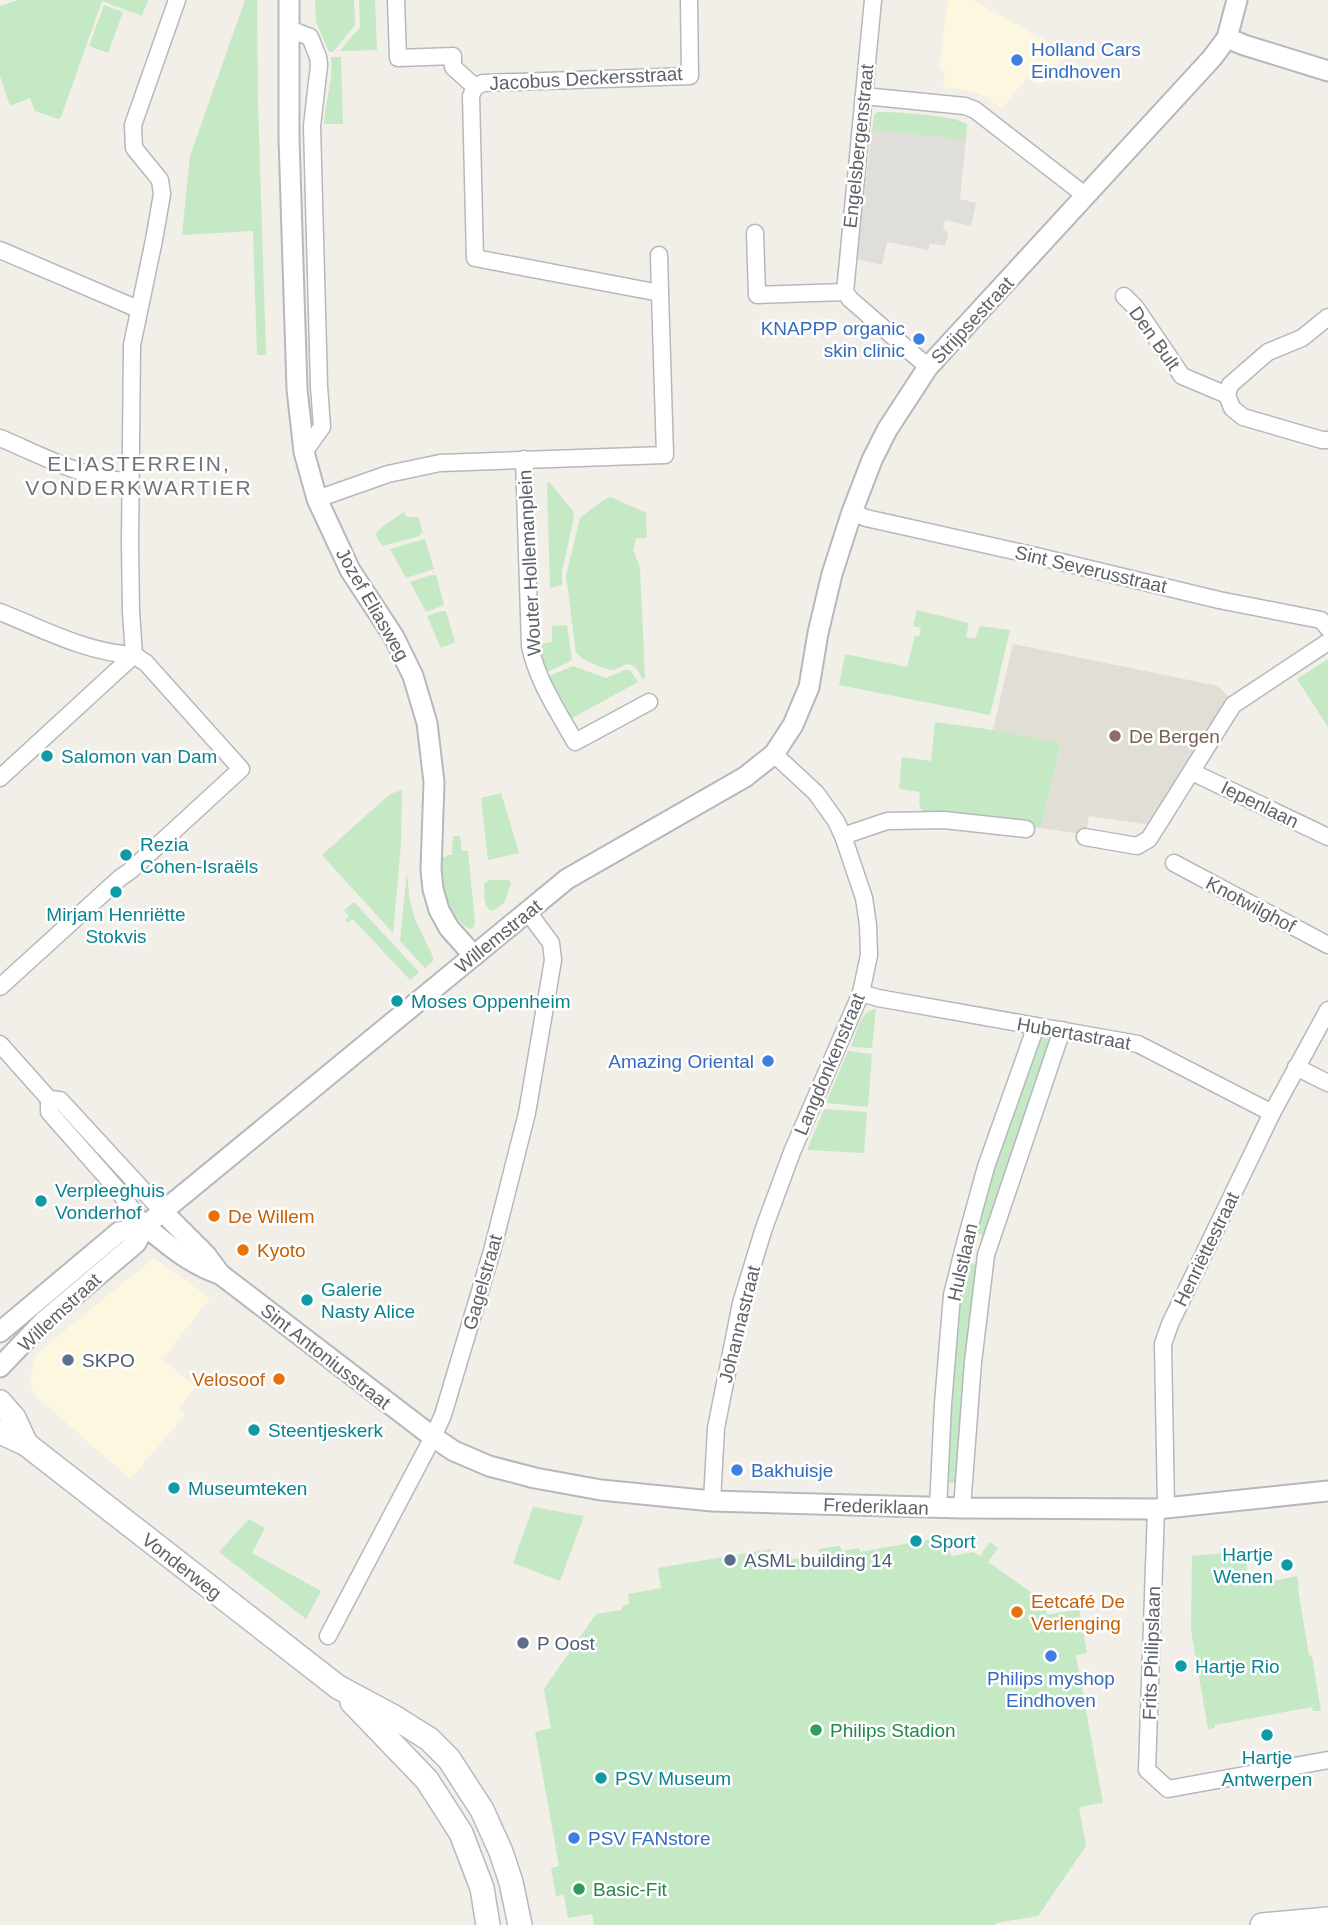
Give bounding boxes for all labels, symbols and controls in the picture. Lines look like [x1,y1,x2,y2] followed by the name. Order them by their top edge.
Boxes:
[1031,39,1141,82] place label: Holland Cars Eindhoven
[1009,52,1025,68] marker: Holland Cars Eindhoven
[839,62,878,229] street label: Engelsbergenstraat
[489,63,684,94] street label: Jacobus Deckersstraat
[927,272,1018,368] street label: Strijpsestraat
[1125,302,1185,375] street label: Den Bult
[761,318,905,361] place label: KNAPPP organic skin clinic
[911,331,927,347] marker: KNAPPP organic skin clinic
[25,452,253,499] district label: ELIASTERREIN, VONDERKWARTIER
[514,469,545,657] street label: Wouter Hollemanplein
[1013,542,1170,597] street label: Sint Severusstraat
[332,544,413,664] street label: Jozef Eliasweg
[1129,726,1220,747] place label: De Bergen
[1107,728,1123,744] marker: De Bergen
[61,746,217,767] place label: Salomon van Dam
[39,748,55,764] marker: Salomon van Dam
[1218,777,1302,832] street label: Iepenlaan
[140,834,258,877] place label: Rezia Cohen-Israëls
[118,847,134,863] marker: Rezia Cohen-Israëls
[1202,872,1300,937] street label: Knotwilghof
[108,884,124,900] marker: Mirjam Henriëtte Stokvis
[451,895,546,977] street label: Willemstraat
[46,904,186,947] place label: Mirjam Henriëtte Stokvis
[790,989,869,1138] street label: Langdonkenstraat
[411,991,570,1012] place label: Moses Oppenheim
[389,993,405,1009] marker: Moses Oppenheim
[1015,1013,1133,1054] street label: Hubertastraat
[608,1051,754,1072] place label: Amazing Oriental
[760,1053,776,1069] marker: Amazing Oriental
[55,1180,165,1223] place label: Verpleeghuis Vonderhof
[1170,1188,1244,1310] street label: Henriëttestraat
[33,1193,49,1209] marker: Verpleeghuis Vonderhof
[228,1206,315,1227] place label: De Willem
[206,1208,222,1224] marker: De Willem
[943,1221,982,1303] street label: Hulstlaan
[459,1231,506,1332] street label: Gagelstraat
[257,1240,306,1261] place label: Kyoto
[235,1242,251,1258] marker: Kyoto
[715,1262,764,1385] street label: Johannastraat
[14,1269,105,1356] street label: Willemstraat
[321,1279,415,1322] place label: Galerie Nasty Alice
[299,1292,315,1308] marker: Galerie Nasty Alice
[257,1299,395,1414] street label: Sint Antoniusstraat
[82,1350,135,1371] place label: SKPO
[60,1352,76,1368] marker: SKPO
[192,1369,266,1390] place label: Velosoof
[271,1371,287,1387] marker: Velosoof
[268,1420,384,1441] place label: Steentjeskerk
[246,1422,262,1438] marker: Steentjeskerk
[751,1460,833,1481] place label: Bakhuisje
[729,1462,745,1478] marker: Bakhuisje
[188,1478,307,1499] place label: Museumteken
[166,1480,182,1496] marker: Museumteken
[823,1494,929,1519] street label: Frederiklaan
[138,1529,226,1604] street label: Vonderweg
[930,1531,976,1552] place label: Sport
[908,1533,924,1549] marker: Sport
[1213,1544,1273,1587] place label: Hartje Wenen
[744,1550,893,1571] place label: ASML building 14
[722,1552,738,1568] marker: ASML building 14
[1279,1557,1295,1573] marker: Hartje Wenen
[1139,1586,1164,1720] street label: Frits Philipslaan
[1031,1591,1125,1634] place label: Eetcafé De Verlenging
[1009,1604,1025,1620] marker: Eetcafé De Verlenging
[537,1633,595,1654] place label: P Oost
[515,1635,531,1651] marker: P Oost
[1043,1648,1059,1664] marker: Philips myshop Eindhoven
[1195,1656,1279,1677] place label: Hartje Rio
[1173,1658,1189,1674] marker: Hartje Rio
[987,1668,1115,1711] place label: Philips myshop Eindhoven
[830,1720,956,1741] place label: Philips Stadion
[808,1722,824,1738] marker: Philips Stadion
[1259,1727,1275,1743] marker: Hartje Antwerpen
[1222,1747,1312,1790] place label: Hartje Antwerpen
[615,1768,731,1789] place label: PSV Museum
[593,1770,609,1786] marker: PSV Museum
[588,1828,711,1849] place label: PSV FANstore
[566,1830,582,1846] marker: PSV FANstore
[593,1879,668,1900] place label: Basic-Fit
[571,1881,587,1897] marker: Basic-Fit

